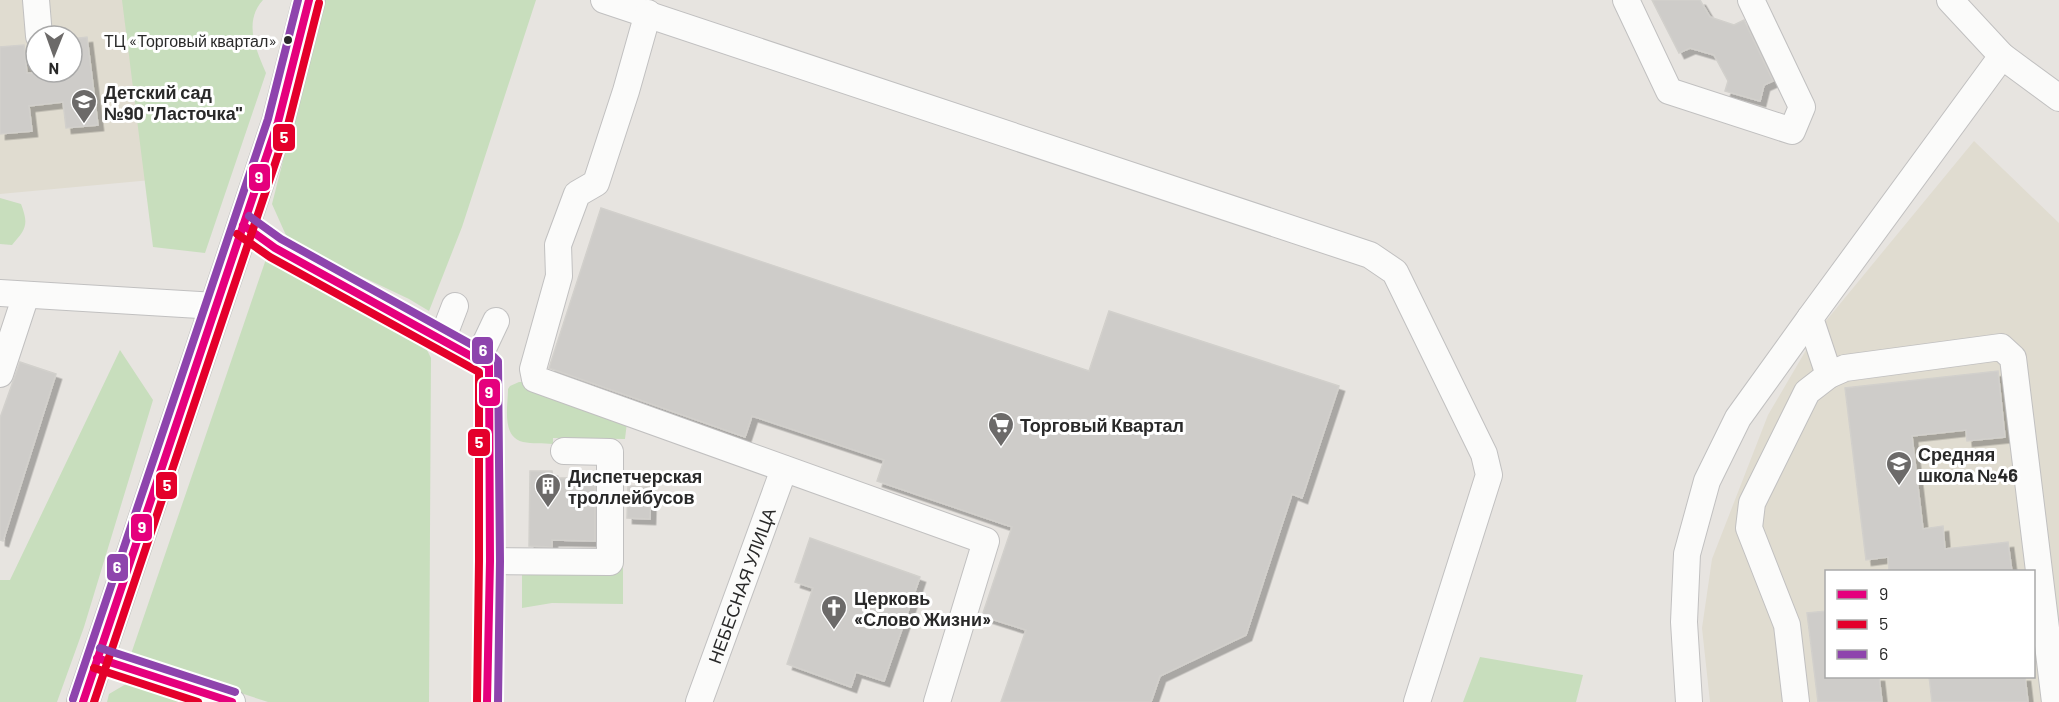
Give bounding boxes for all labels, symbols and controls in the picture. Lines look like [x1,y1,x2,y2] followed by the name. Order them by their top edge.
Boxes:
[24,24,84,84] north arrow
[104,31,277,50] place label: ТЦ «Торговый квартал»
[282,34,294,46] marker: ТЦ «Торговый квартал»
[48,60,59,79] text: N
[104,81,243,124] place label: Детский сад №90 "Ласточка"
[69,87,99,125] school or university icon: Детский сад №90 "Ласточка"
[272,123,296,152] line badge: 5
[280,127,289,146] text: 5
[248,163,271,192] line badge: 9
[255,167,263,186] text: 9
[471,336,494,365] line badge: 6
[479,340,488,359] text: 6
[478,378,501,407] line badge: 9
[485,382,493,401] text: 9
[986,410,1016,448] supermarket icon: Торговый Квартал
[1020,414,1184,436] place label: Торговый Квартал
[467,428,491,457] line badge: 5
[475,432,484,451] text: 5
[1918,443,2018,486] place label: Средняя школа №46
[1884,449,1914,487] school or university icon: Средняя школа №46
[568,465,702,508] place label: Диспетчерская троллейбусов
[155,471,178,500] line badge: 5
[533,471,563,509] building icon: Диспетчерская троллейбусов
[163,475,172,494] text: 5
[703,505,780,667] street label: НЕБЕСНАЯ УЛИЦА
[130,513,153,542] line badge: 9
[138,517,146,536] text: 9
[106,553,129,582] line badge: 6
[113,557,122,576] text: 6
[1825,570,2035,678] legend
[1879,582,1888,604] text: 9
[854,587,991,630] place label: Церковь «Слово Жизни»
[819,593,849,631] church icon: Церковь «Слово Жизни»
[1879,612,1888,634] text: 5
[1879,642,1888,664] text: 6

